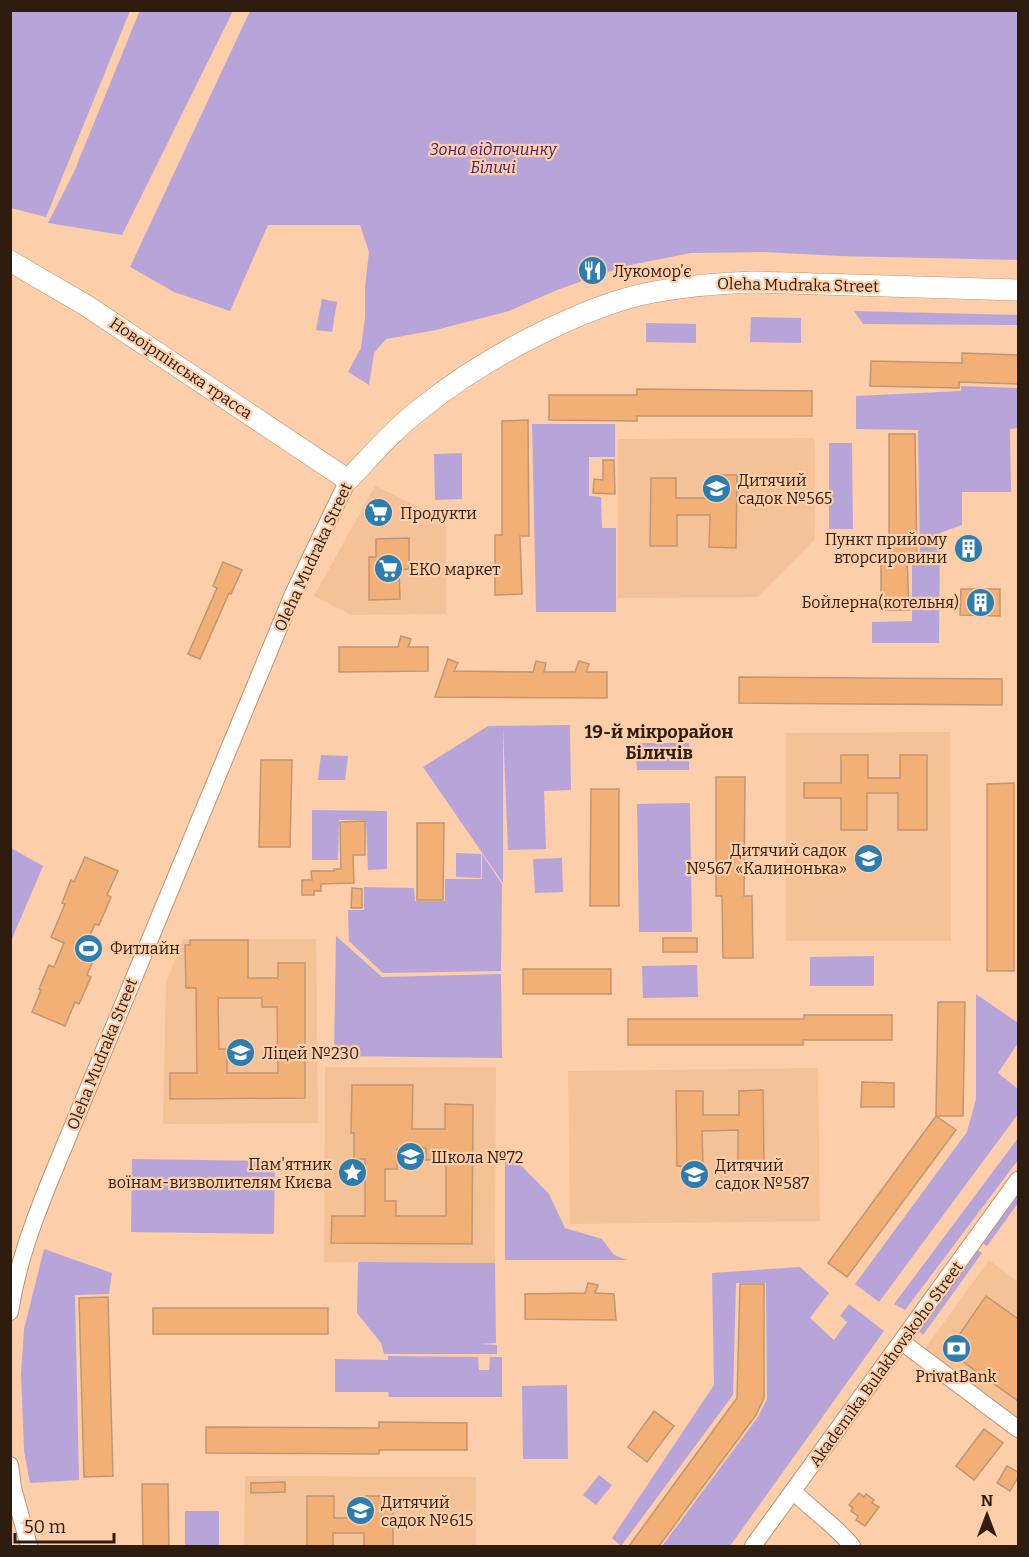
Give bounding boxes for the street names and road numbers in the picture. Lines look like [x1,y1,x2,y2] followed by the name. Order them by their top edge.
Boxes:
[717,274,879,296] street label: Oleha Mudraka Street
[106,313,256,423] street label: Новоірпінська трасса
[270,479,356,634] street label: Oleha Mudraka Street
[63,975,141,1133] street label: Oleha Mudraka Street
[805,1258,967,1470] street label: Akademika Bulakhovskoho Street

